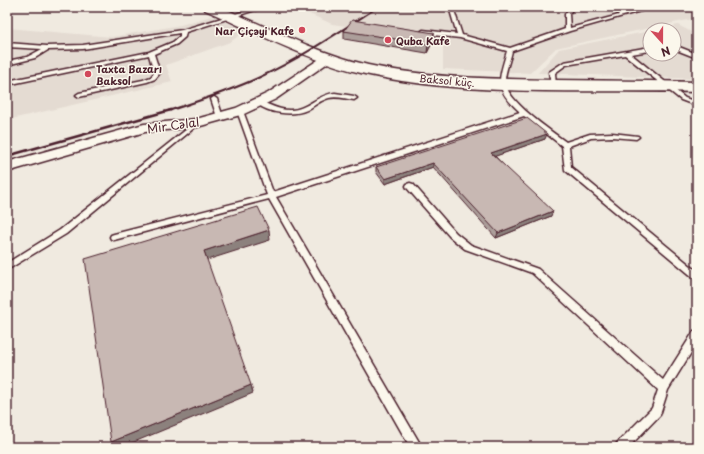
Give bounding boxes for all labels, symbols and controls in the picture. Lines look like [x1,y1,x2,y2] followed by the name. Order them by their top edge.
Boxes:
[642,22,682,62] north arrow
[215,23,295,39] place label: Nar Çiçəyi Kafe
[297,25,307,35] marker: Nar Çiçəyi Kafe
[396,33,450,48] place label: Quba Kafe
[383,35,393,45] marker: Quba Kafe
[658,42,673,61] text: N
[96,61,162,88] place label: Taxta Bazarı Baksol
[83,69,93,79] marker: Taxta Bazarı Baksol
[419,70,475,90] street label: Baksol küç.
[146,112,200,138] street label: Mir Cəlal

